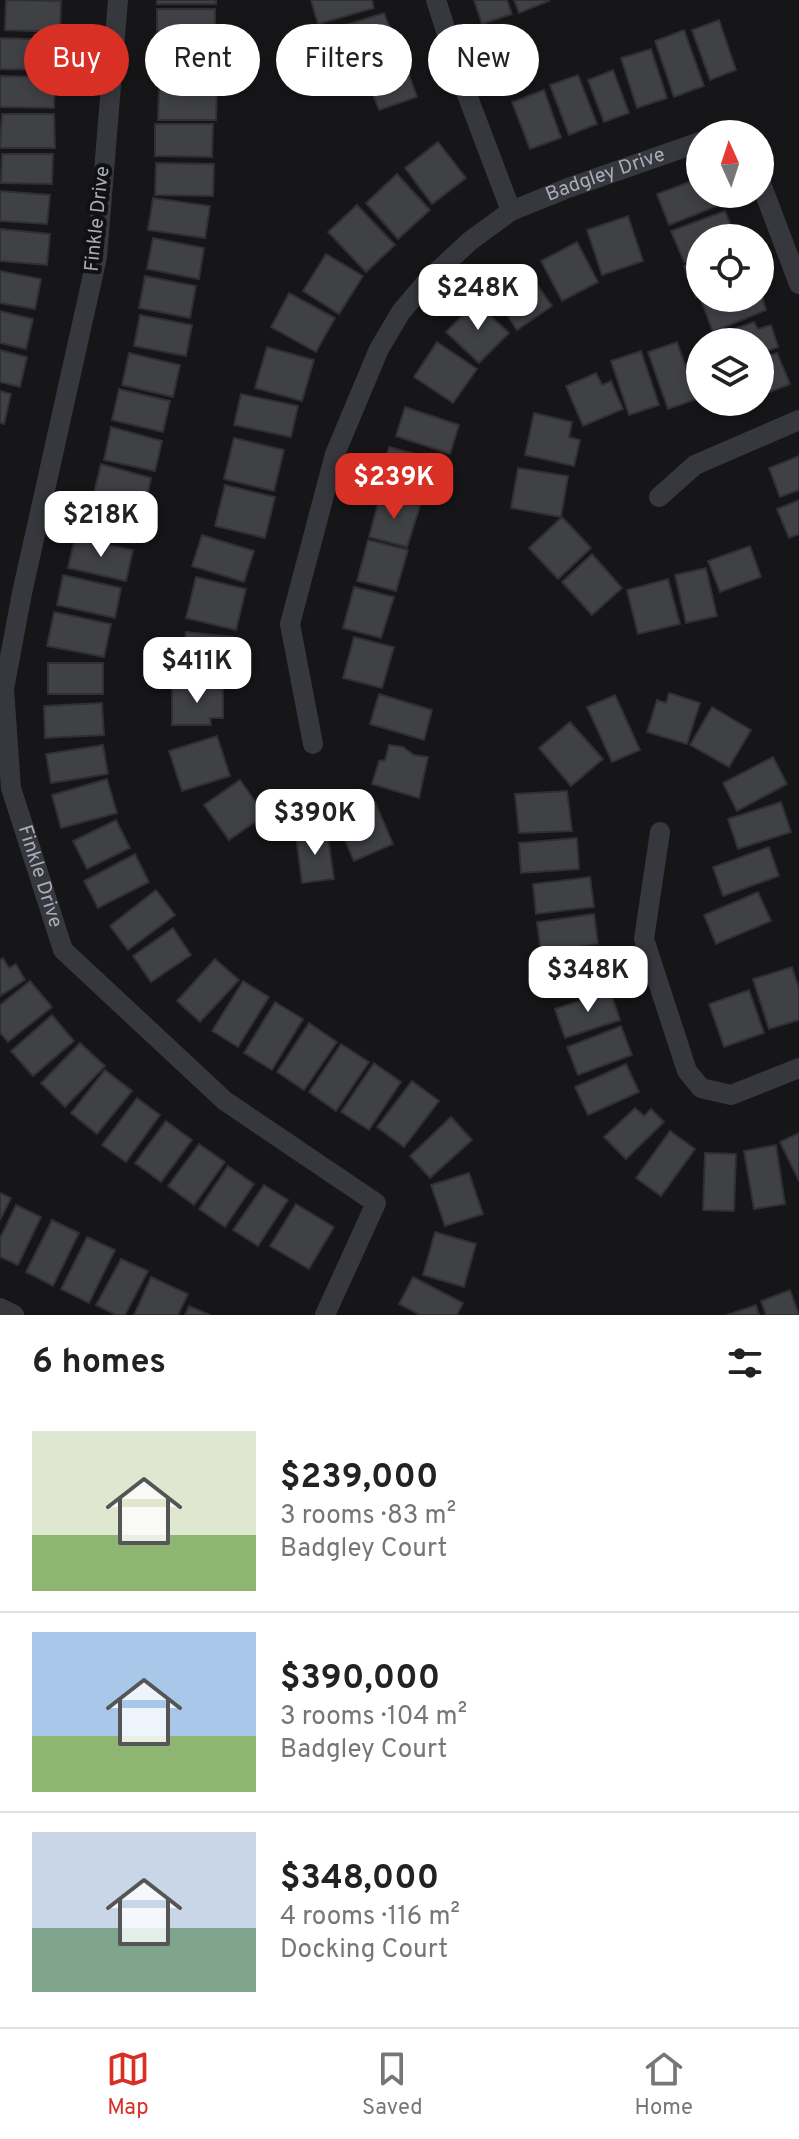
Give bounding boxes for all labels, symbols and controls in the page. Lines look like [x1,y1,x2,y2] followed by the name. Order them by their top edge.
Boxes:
[24,24,129,96] chip: Buy
[145,24,260,96] chip: Rent
[276,24,412,96] chip: Filters
[428,24,539,96] chip: New
[686,120,774,208] north arrow
[686,120,774,416] map controls
[542,142,669,209] street label: Badgley Drive
[80,165,116,273] street label: Finkle Drive
[686,224,774,312] button: locate
[422,264,534,332] pin: $248K
[437,273,519,306] text: $248K
[686,328,774,416] button: layers
[338,453,450,521] pin: $239K
[353,462,435,495] text: $239K
[45,491,157,559] pin: $218K
[63,500,139,533] text: $218K
[141,637,253,705] pin: $411K
[161,646,233,679] text: $411K
[259,789,371,857] pin: $390K
[274,798,356,831] text: $390K
[11,822,68,931] street label: Finkle Drive
[532,946,644,1014] pin: $348K
[547,955,629,988] text: $348K
[723,1341,767,1385] icon: filters
[32,1342,166,1385] text: 6 homes
[280,1457,438,1500] text: $239,000
[96,1463,192,1559] icon: home
[280,1500,456,1533] text: 3 rooms · 83 m²
[280,1533,447,1566] text: Badgley Court
[280,1658,440,1701] text: $390,000
[96,1664,192,1760] icon: home
[280,1701,467,1734] text: 3 rooms · 104 m²
[280,1734,447,1767] text: Badgley Court
[280,1858,439,1901] text: $348,000
[96,1864,192,1960] icon: home
[280,1901,460,1934] text: 4 rooms · 116 m²
[280,1934,448,1967] text: Docking Court
[106,2047,150,2122] tab: Map
[362,2047,423,2122] tab: Saved
[635,2047,693,2122] tab: Home

